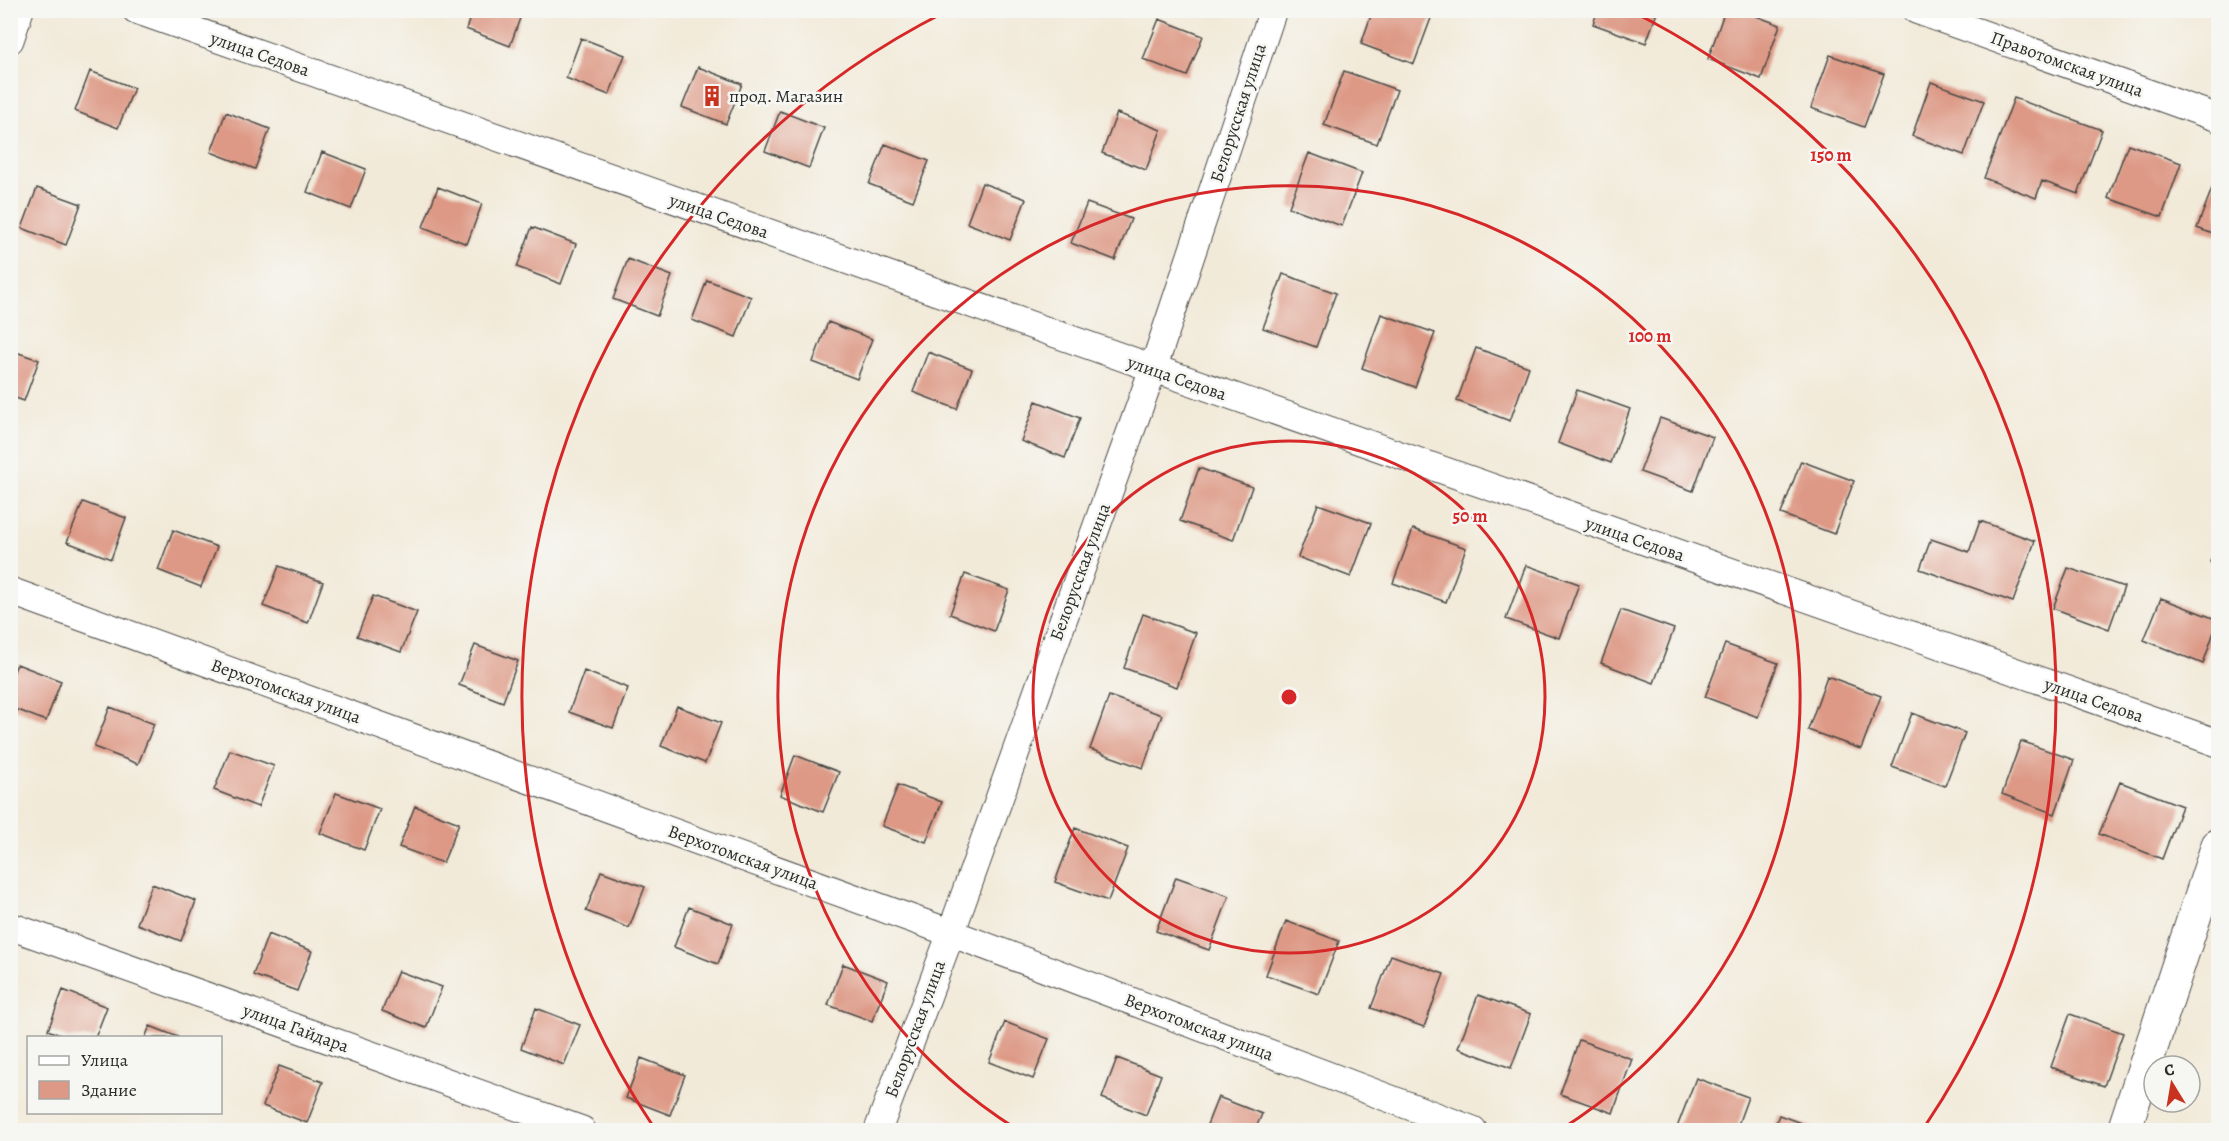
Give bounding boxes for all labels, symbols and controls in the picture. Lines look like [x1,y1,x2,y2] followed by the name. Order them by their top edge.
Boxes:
[206,25,313,82] street label: улица Седова
[1987,25,2147,103] street label: Правотомская улица
[1204,40,1272,186] street label: Белорусская улица
[700,84,724,108] building icon: прод. Магазин
[729,84,843,108] place label: прод. Магазин
[1810,143,1852,167] text: 150 m
[665,187,772,244] street label: улица Седова
[1629,324,1671,348] text: 100 m
[1123,349,1230,406] street label: улица Седова
[1044,499,1116,644] street label: Белорусская улица
[1453,504,1487,528] text: 50 m
[1581,510,1688,567] street label: улица Седова
[208,653,365,730] street label: Верхотомская улица
[2040,671,2147,728] street label: улица Седова
[1279,687,1299,707] centre of rings
[665,819,822,896] street label: Верхотомская улица
[879,956,951,1101] street label: Белорусская улица
[1121,987,1278,1067] street label: Верхотомская улица
[239,997,353,1059] street label: улица Гайдара
[27,1036,222,1114] legend
[81,1048,129,1072] text: Улица
[2142,1054,2202,1114] north arrow
[2162,1058,2176,1082] text: С
[81,1078,137,1102] text: Здание

